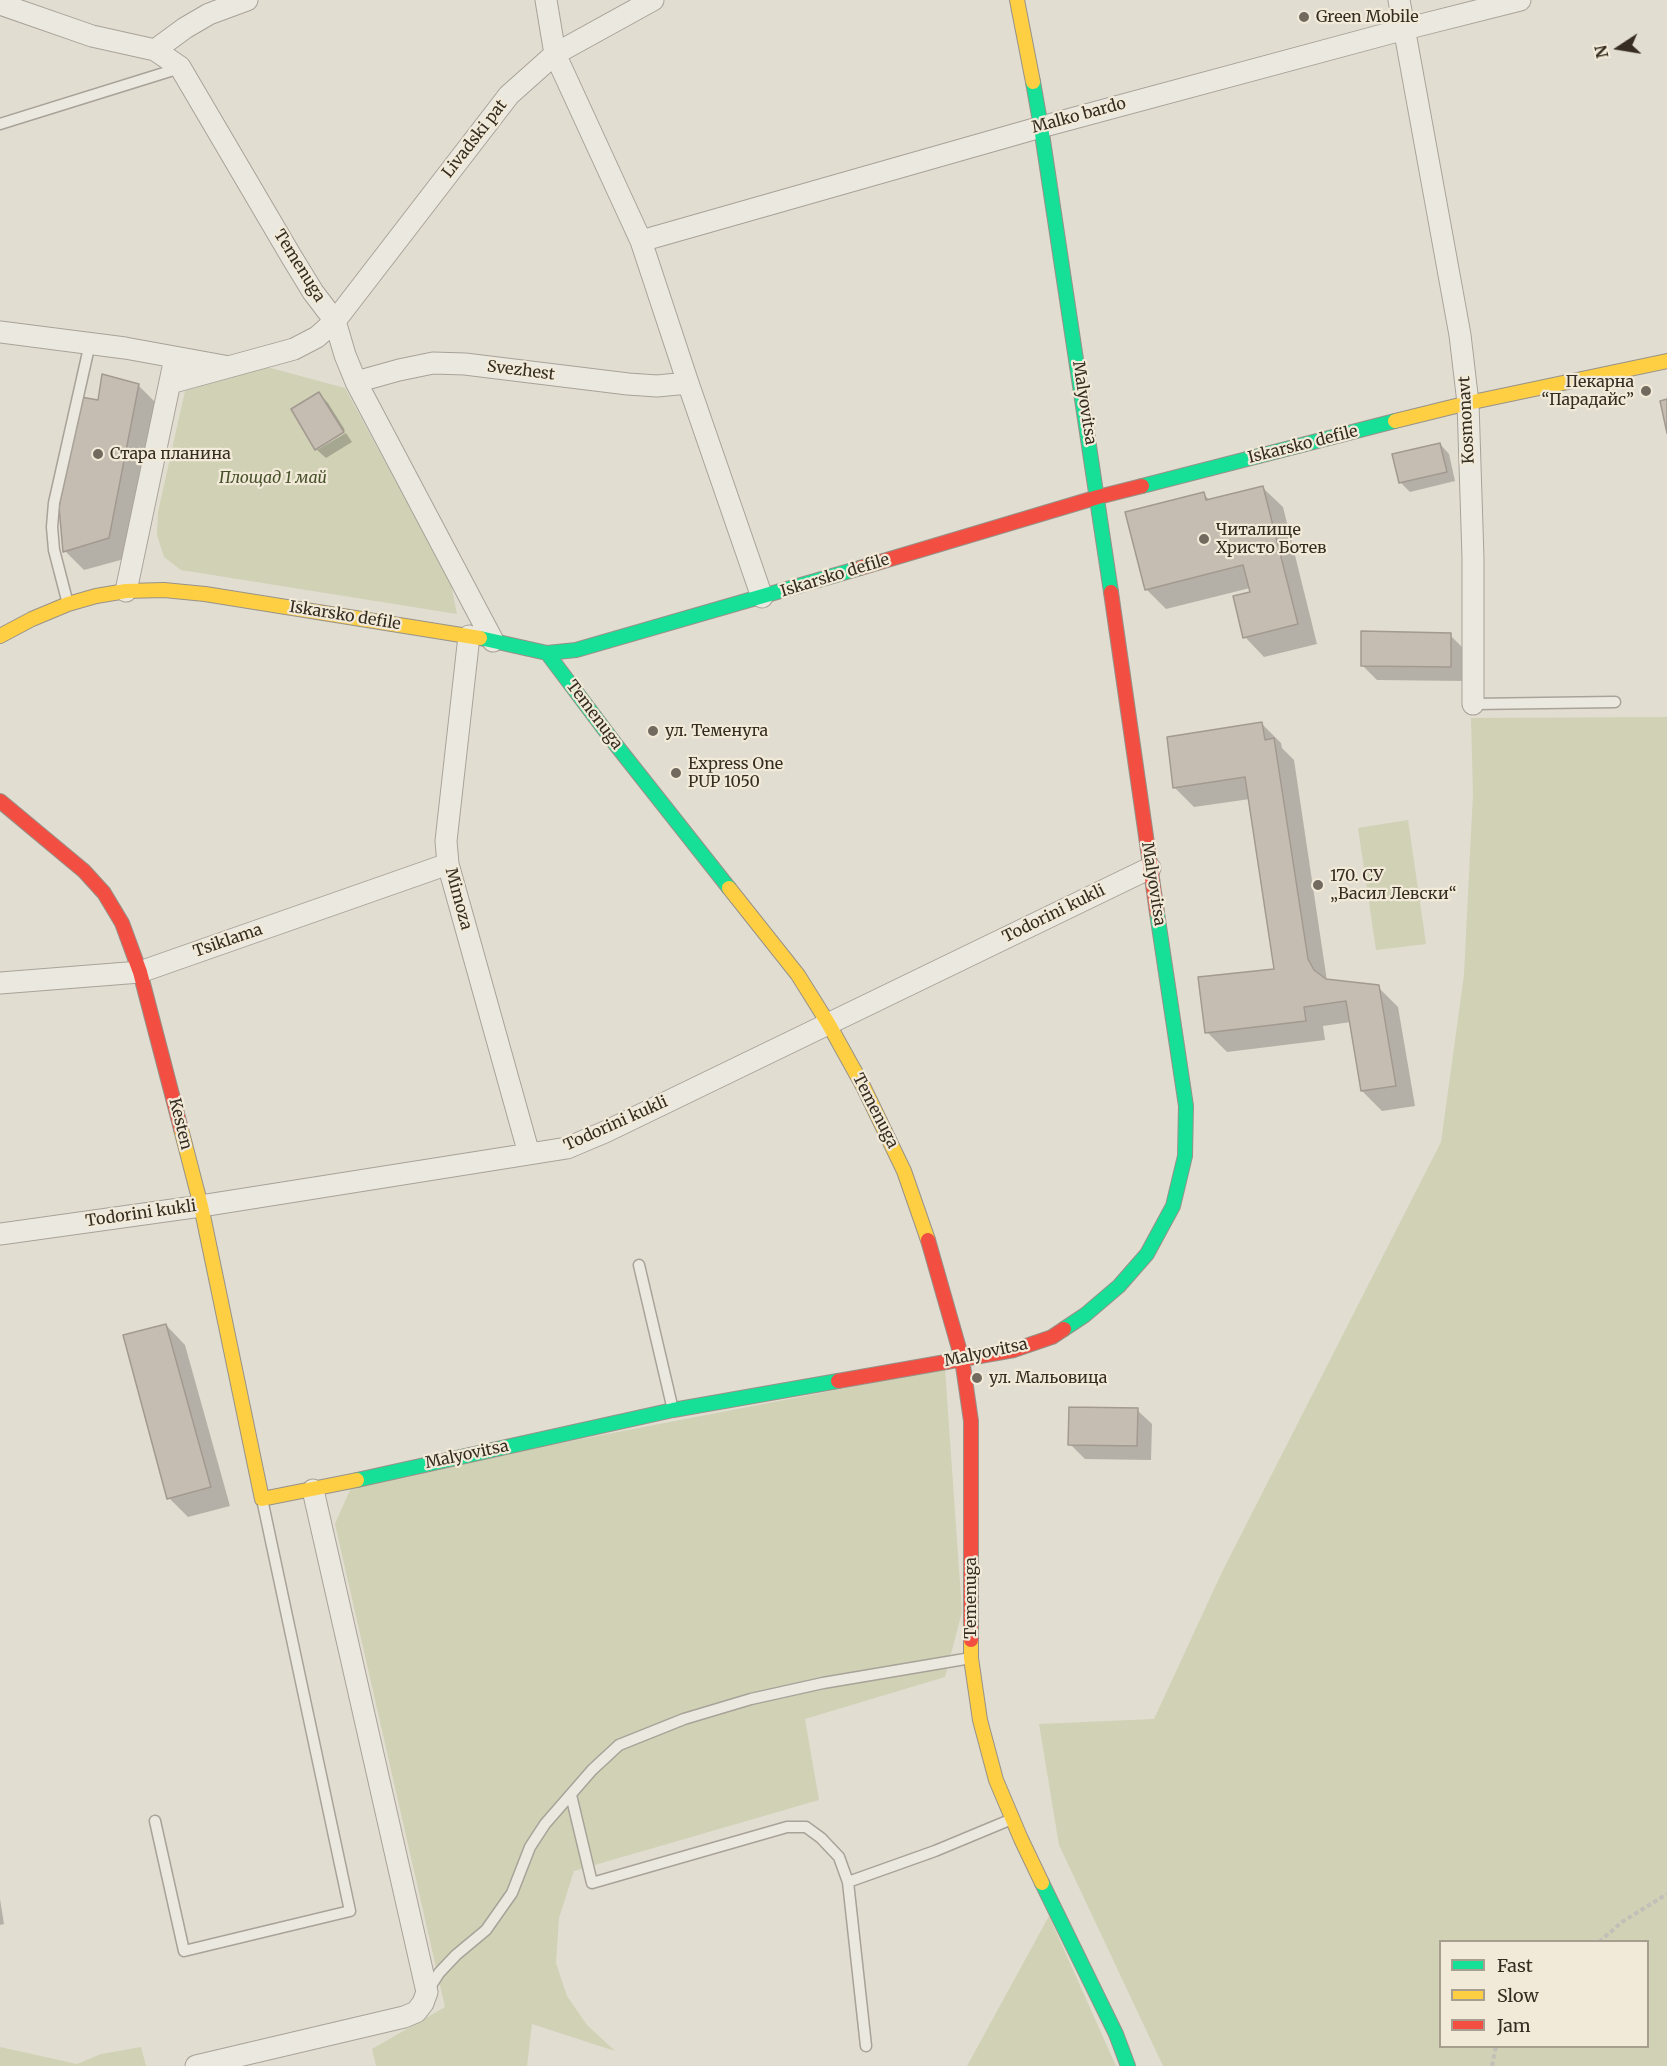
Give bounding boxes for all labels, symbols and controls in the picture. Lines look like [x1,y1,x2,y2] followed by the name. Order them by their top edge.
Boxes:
[1316,7,1419,27] place label: Green Mobile
[1297,10,1311,24] marker: Green Mobile
[1589,18,1649,78] north arrow
[1590,43,1612,60] text: N
[1030,94,1128,138] street label: Malko bardo
[439,96,511,182] street label: Livadski pat
[269,226,329,306] street label: Temenuga
[486,357,556,385] street label: Svezhest
[1068,360,1100,446] street label: Malyovitsa
[1541,372,1634,410] place label: Пекарна “Парадайс”
[1455,376,1479,464] street label: Kosmonavt
[1639,384,1653,398] marker: Пекарна “Парадайс”
[1246,422,1360,468] street label: Iskarsko defile
[110,444,231,464] place label: Стара планина
[91,447,105,461] marker: Стара планина
[219,468,327,488] park label: Площад 1 май
[1216,520,1326,558] place label: Читалище Христо Ботев
[1197,532,1211,546] marker: Читалище Христо Ботев
[778,550,892,602] street label: Iskarsko defile
[288,598,402,634] street label: Iskarsko defile
[562,677,626,753] street label: Temenuga
[665,721,768,741] place label: ул. Теменуга
[646,724,660,738] marker: ул. Теменуга
[688,754,783,792] place label: Express One PUP 1050
[669,766,683,780] marker: Express One PUP 1050
[1137,841,1169,927] street label: Malyovitsa
[440,866,476,932] street label: Mimoza
[1330,866,1457,904] place label: 170. СУ „Васил Левски“
[1311,878,1325,892] marker: 170. СУ „Васил Левски“
[1000,881,1108,947] street label: Todorini kukli
[191,920,265,962] street label: Tsiklama
[848,1070,902,1152] street label: Temenuga
[561,1093,671,1155] street label: Todorini kukli
[164,1096,196,1152] street label: Kesten
[84,1197,198,1231] street label: Todorini kukli
[943,1335,1029,1371] street label: Malyovitsa
[989,1368,1107,1388] place label: ул. Мальовица
[970,1371,984,1385] marker: ул. Мальовица
[424,1437,510,1473] street label: Malyovitsa
[961,1557,981,1639] street label: Temenuga
[1439,1940,1649,2048] legend
[1497,1954,1533,1977] text: Fast
[1497,1984,1539,2007] text: Slow
[1497,2014,1531,2037] text: Jam

